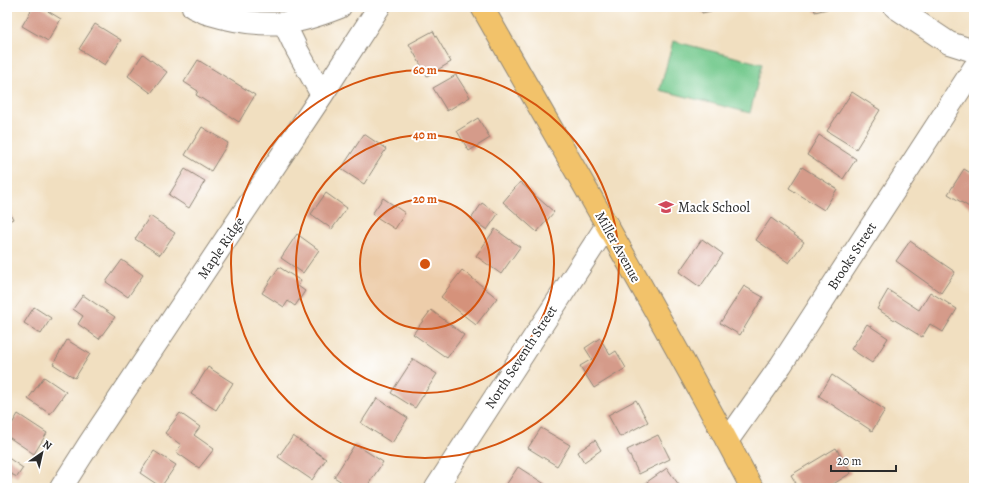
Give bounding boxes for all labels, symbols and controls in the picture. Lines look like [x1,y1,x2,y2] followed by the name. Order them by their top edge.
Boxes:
[413,62,437,78] text: 60 m
[413,127,437,143] text: 40 m
[413,191,437,207] text: 20 m
[657,198,675,216] school or university icon: Mack School
[678,198,750,217] place label: Mack School
[591,208,645,286] street label: Miller Avenue
[193,213,249,283] street label: Maple Ridge
[823,218,881,294] street label: Brooks Street
[418,257,432,271] centre of rings
[480,301,562,412] street label: North Seventh Street
[22,433,62,473] north arrow
[40,437,55,454] text: N
[831,447,896,473] scale bar
[837,453,861,469] text: 20 m

